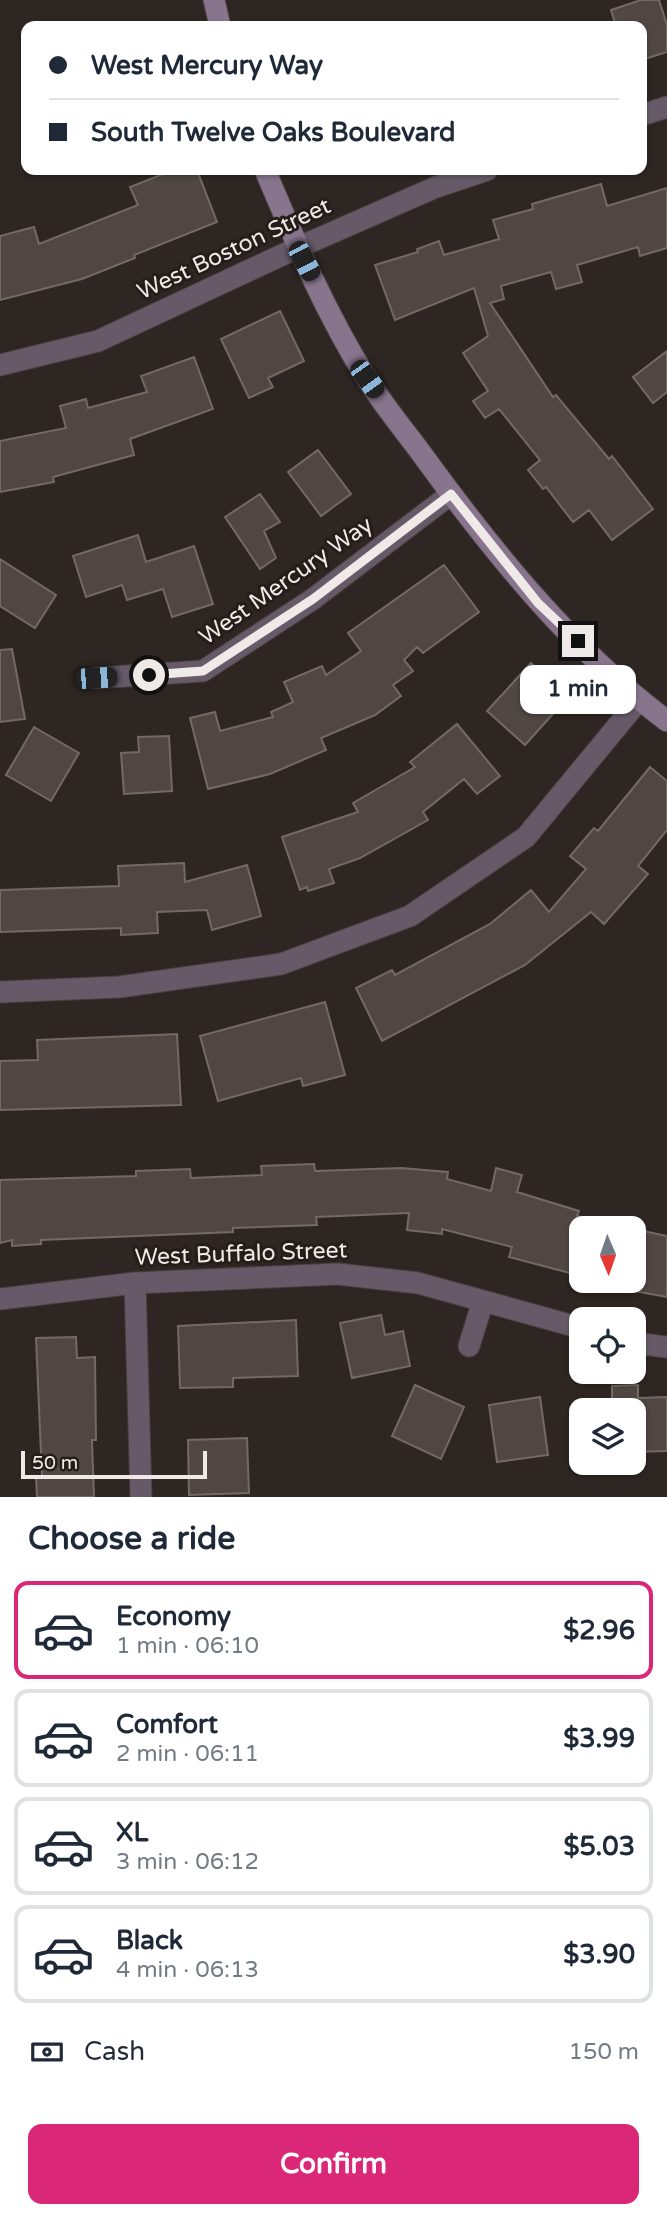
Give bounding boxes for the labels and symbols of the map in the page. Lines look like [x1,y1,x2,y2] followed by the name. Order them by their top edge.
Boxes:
[133,192,335,306] street label: West Boston Street
[285,238,324,284] car
[347,356,388,402] car
[194,511,378,651] street label: West Mercury Way
[562,625,594,657] route end
[133,659,165,691] route start
[75,666,118,690] car
[520,666,636,714] callout: 1 min
[569,1216,646,1293] north arrow
[134,1236,348,1272] street label: West Buffalo Street
[21,1448,206,1480] scale bar

